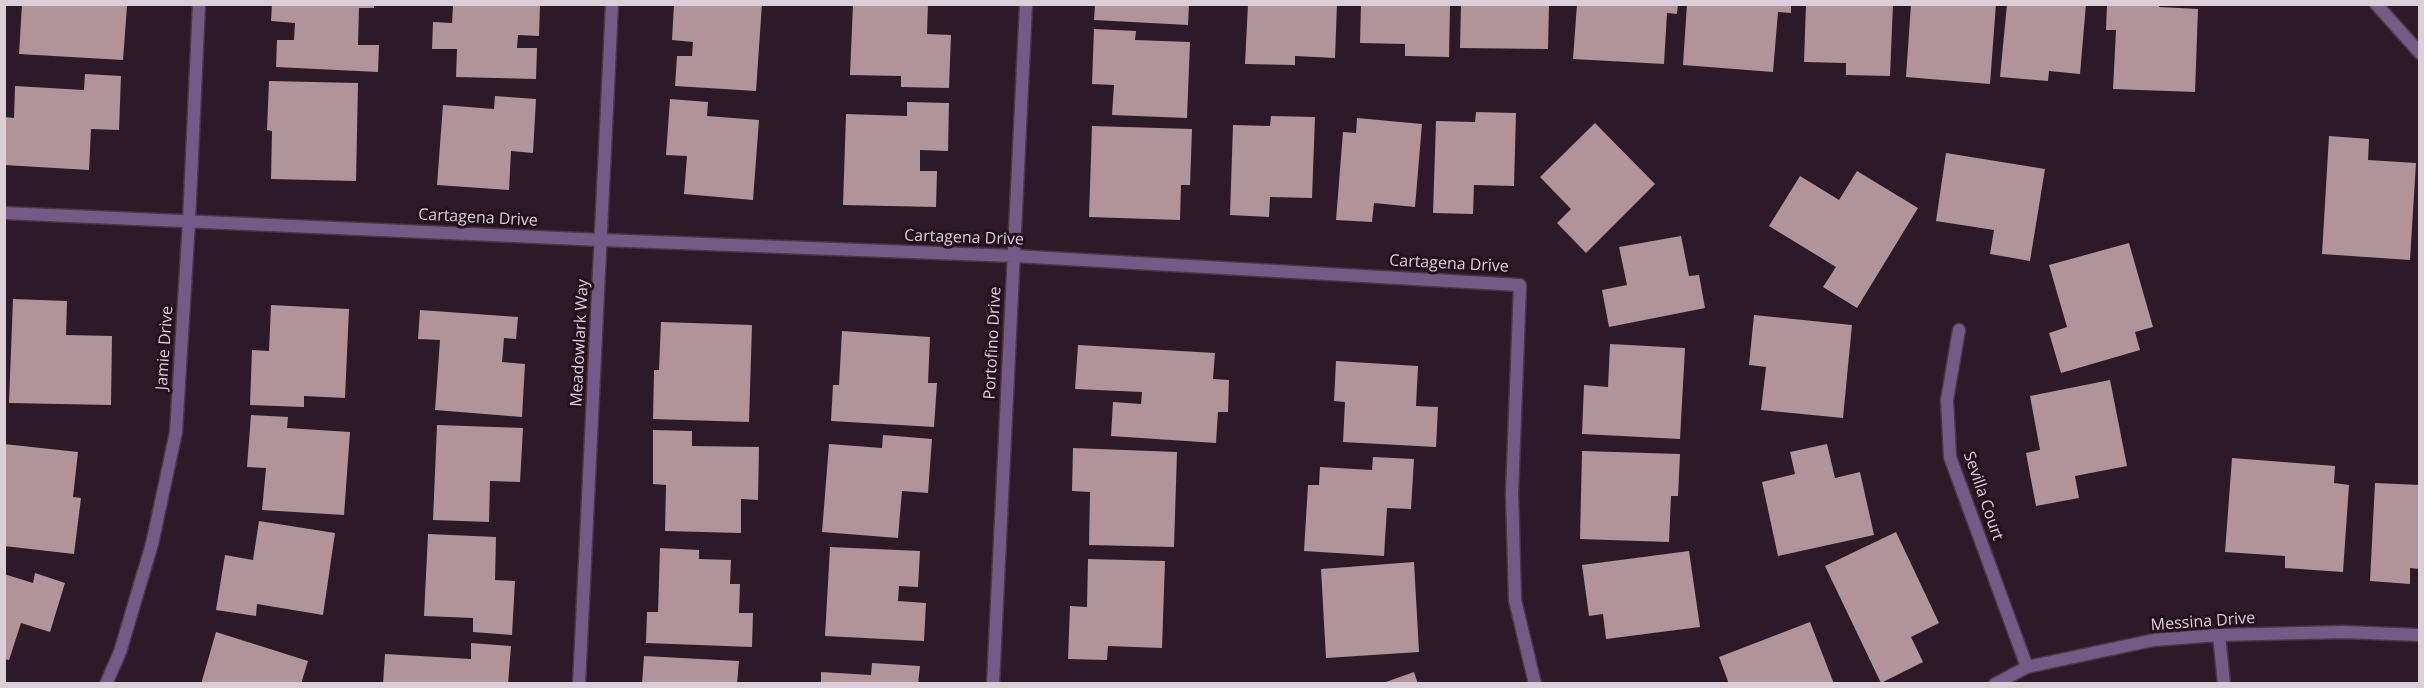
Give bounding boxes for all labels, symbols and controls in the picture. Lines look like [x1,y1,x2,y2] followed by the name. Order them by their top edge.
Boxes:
[418,205,538,231] street label: Cartagena Drive
[904,226,1024,250] street label: Cartagena Drive
[1389,251,1509,277] street label: Cartagena Drive
[567,279,593,407] street label: Meadowlark Way
[980,286,1006,400] street label: Portofino Drive
[152,305,178,391] street label: Jamie Drive
[1959,449,2007,543] street label: Sevilla Court
[2150,609,2256,635] street label: Messina Drive

